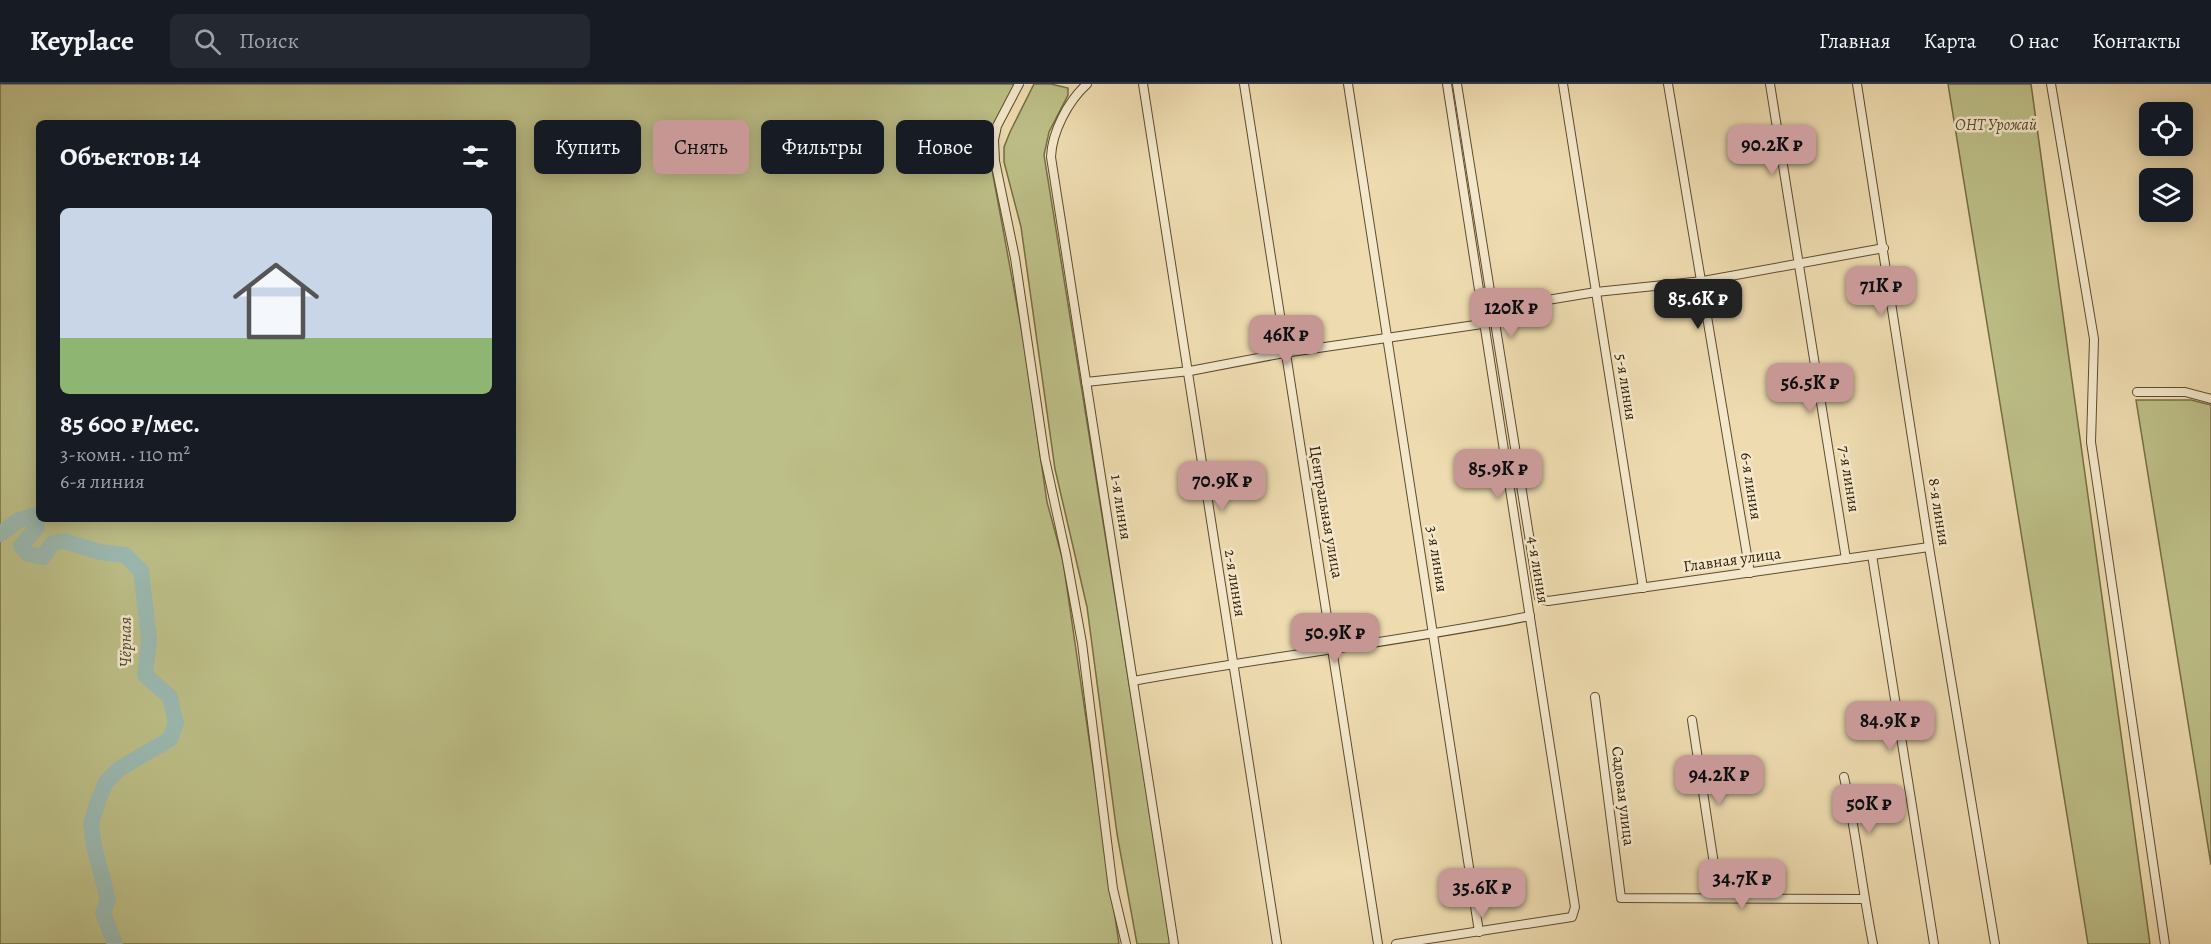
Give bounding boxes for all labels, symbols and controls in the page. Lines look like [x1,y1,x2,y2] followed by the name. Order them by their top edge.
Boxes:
[170,14,590,68] search box
[30,22,134,60] text: Keyplace
[191,25,224,58] icon: search
[239,26,299,56] text: Поиск
[1819,27,1891,55] text: Главная
[1924,27,1976,55] text: Карта
[2009,27,2059,55] text: О нас
[2092,27,2181,55] text: Контакты
[2139,102,2193,222] map controls
[2139,102,2193,156] button: locate
[1955,114,2037,136] park label: ОНТ Урожай
[534,120,641,174] chip: Купить
[653,120,749,174] chip: Снять
[761,120,884,174] chip: Фильтры
[896,120,994,174] chip: Новое
[1717,125,1827,176] pin: 90.2K ₽
[1741,131,1803,158] text: 90.2K ₽
[60,139,201,174] text: Объектов: 14
[459,140,492,173] icon: filters
[2139,168,2193,222] button: layers
[222,247,330,355] icon: home
[1839,266,1923,317] pin: 71K ₽
[1860,272,1902,299] text: 71K ₽
[1643,279,1753,330] pin: 85.6K ₽
[1668,285,1728,312] text: 85.6K ₽
[1462,288,1560,339] pin: 120K ₽
[1484,294,1538,321] text: 120K ₽
[1244,315,1328,366] pin: 46K ₽
[1263,321,1309,348] text: 46K ₽
[1610,352,1642,422] street label: 5-я линия
[1755,363,1865,414] pin: 56.5K ₽
[1781,369,1839,396] text: 56.5K ₽
[60,406,200,441] text: 85 600 ₽/мес.
[60,441,190,468] text: 3-комн. · 110 m²
[1304,444,1349,581] street label: Центральная улица
[1833,444,1865,514] street label: 7-я линия
[1443,449,1553,500] pin: 85.9K ₽
[1735,451,1767,521] street label: 6-я линия
[1468,455,1528,482] text: 85.9K ₽
[1167,461,1277,512] pin: 70.9K ₽
[1192,467,1252,494] text: 70.9K ₽
[60,468,145,495] text: 6-я линия
[1105,473,1137,542] street label: 1-я линия
[1923,477,1955,548] street label: 8-я линия
[1421,524,1453,594] street label: 3-я линия
[1522,535,1554,605] street label: 4-я линия
[1682,542,1783,578] street label: Главная улица
[1219,548,1251,619] street label: 2-я линия
[1280,613,1390,664] pin: 50.9K ₽
[113,617,137,667] water label: Чёрная
[1305,619,1365,646] text: 50.9K ₽
[1835,701,1945,752] pin: 84.9K ₽
[1860,707,1920,734] text: 84.9K ₽
[1606,745,1640,848] street label: Садовая улица
[1664,755,1774,806] pin: 94.2K ₽
[1689,761,1749,788] text: 94.2K ₽
[1827,784,1911,835] pin: 50K ₽
[1846,790,1892,817] text: 50K ₽
[1687,859,1797,910] pin: 34.7K ₽
[1713,865,1771,892] text: 34.7K ₽
[1427,868,1537,919] pin: 35.6K ₽
[1453,874,1511,901] text: 35.6K ₽

